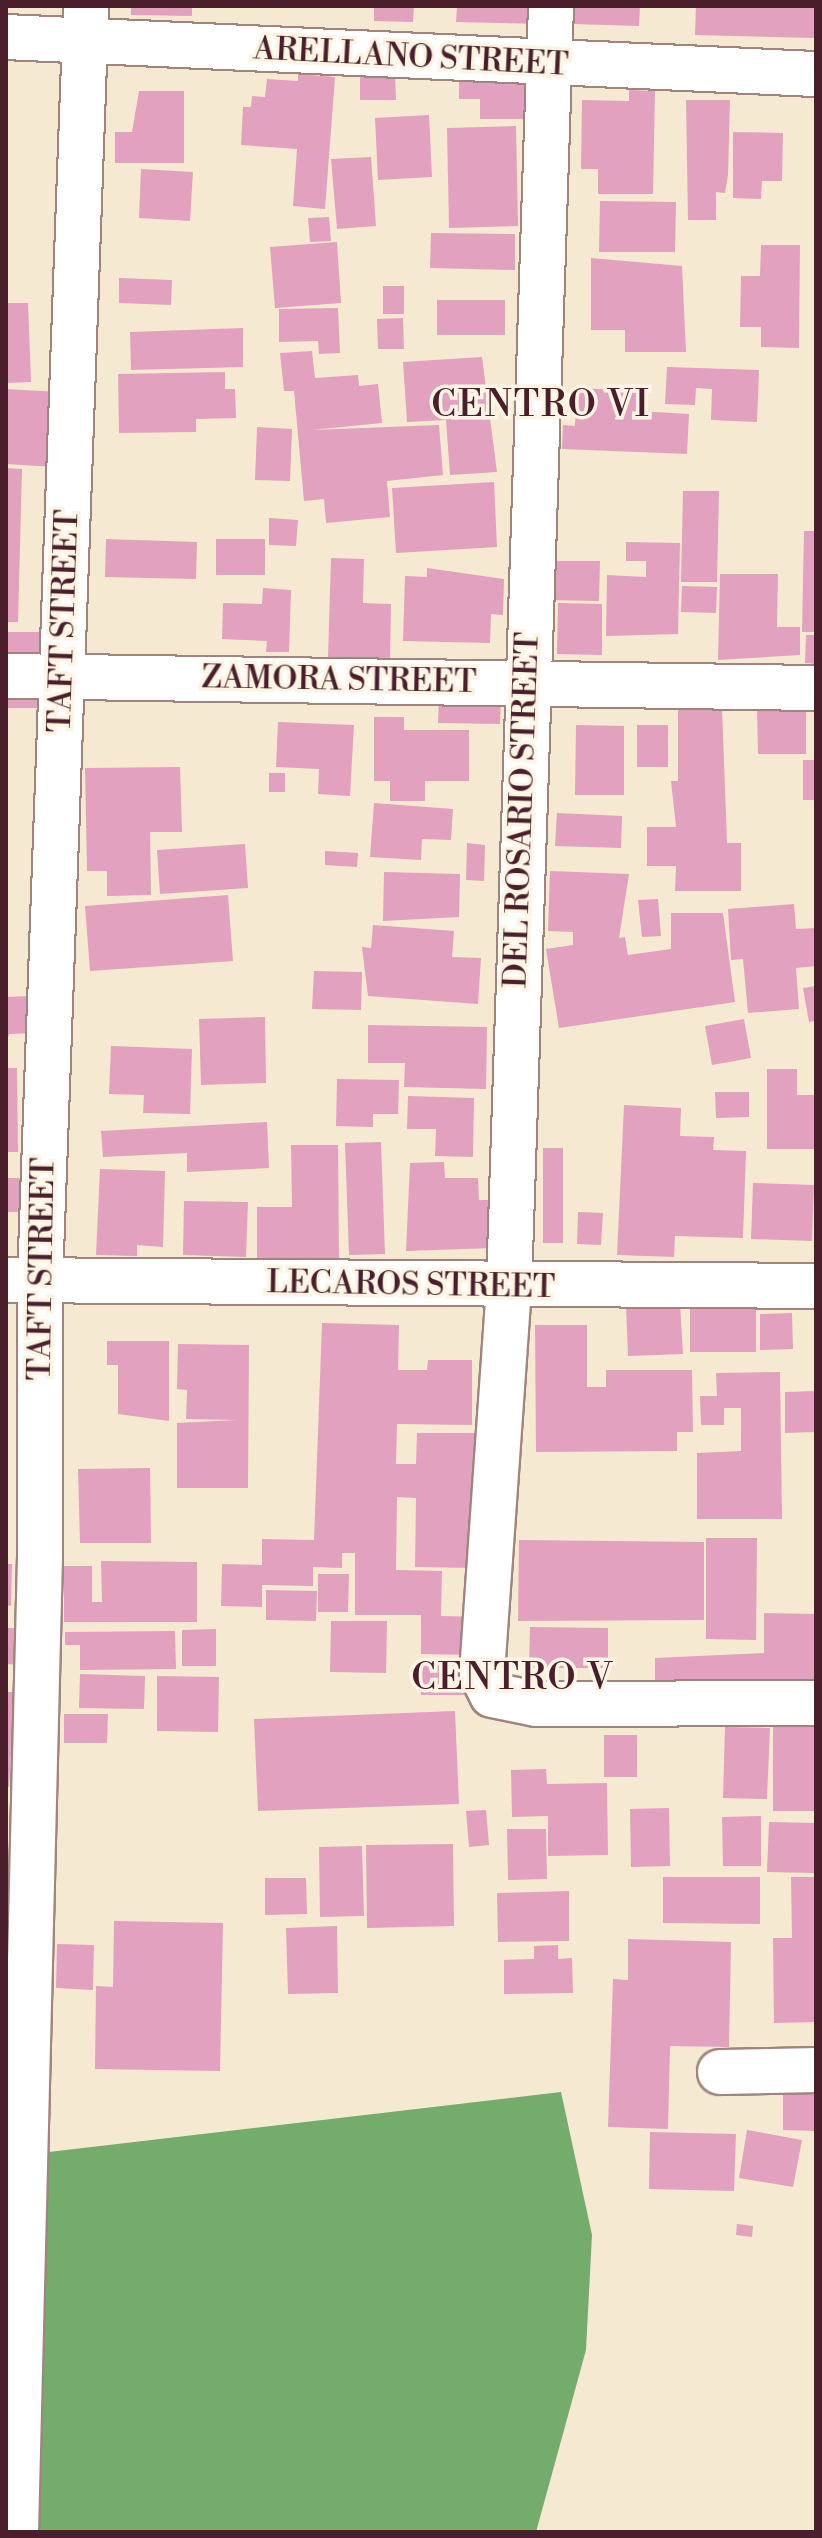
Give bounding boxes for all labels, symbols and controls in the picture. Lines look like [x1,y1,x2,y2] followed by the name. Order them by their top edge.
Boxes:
[252,30,570,84] street label: ARELLANO STREET
[431,384,651,428] district label: CENTRO VI
[41,509,87,733] street label: TAFT STREET
[497,631,547,989] street label: DEL ROSARIO STREET
[201,658,477,702] street label: ZAMORA STREET
[21,1157,63,1381] street label: TAFT STREET
[266,1263,556,1307] street label: LECAROS STREET
[411,1657,615,1701] district label: CENTRO V

